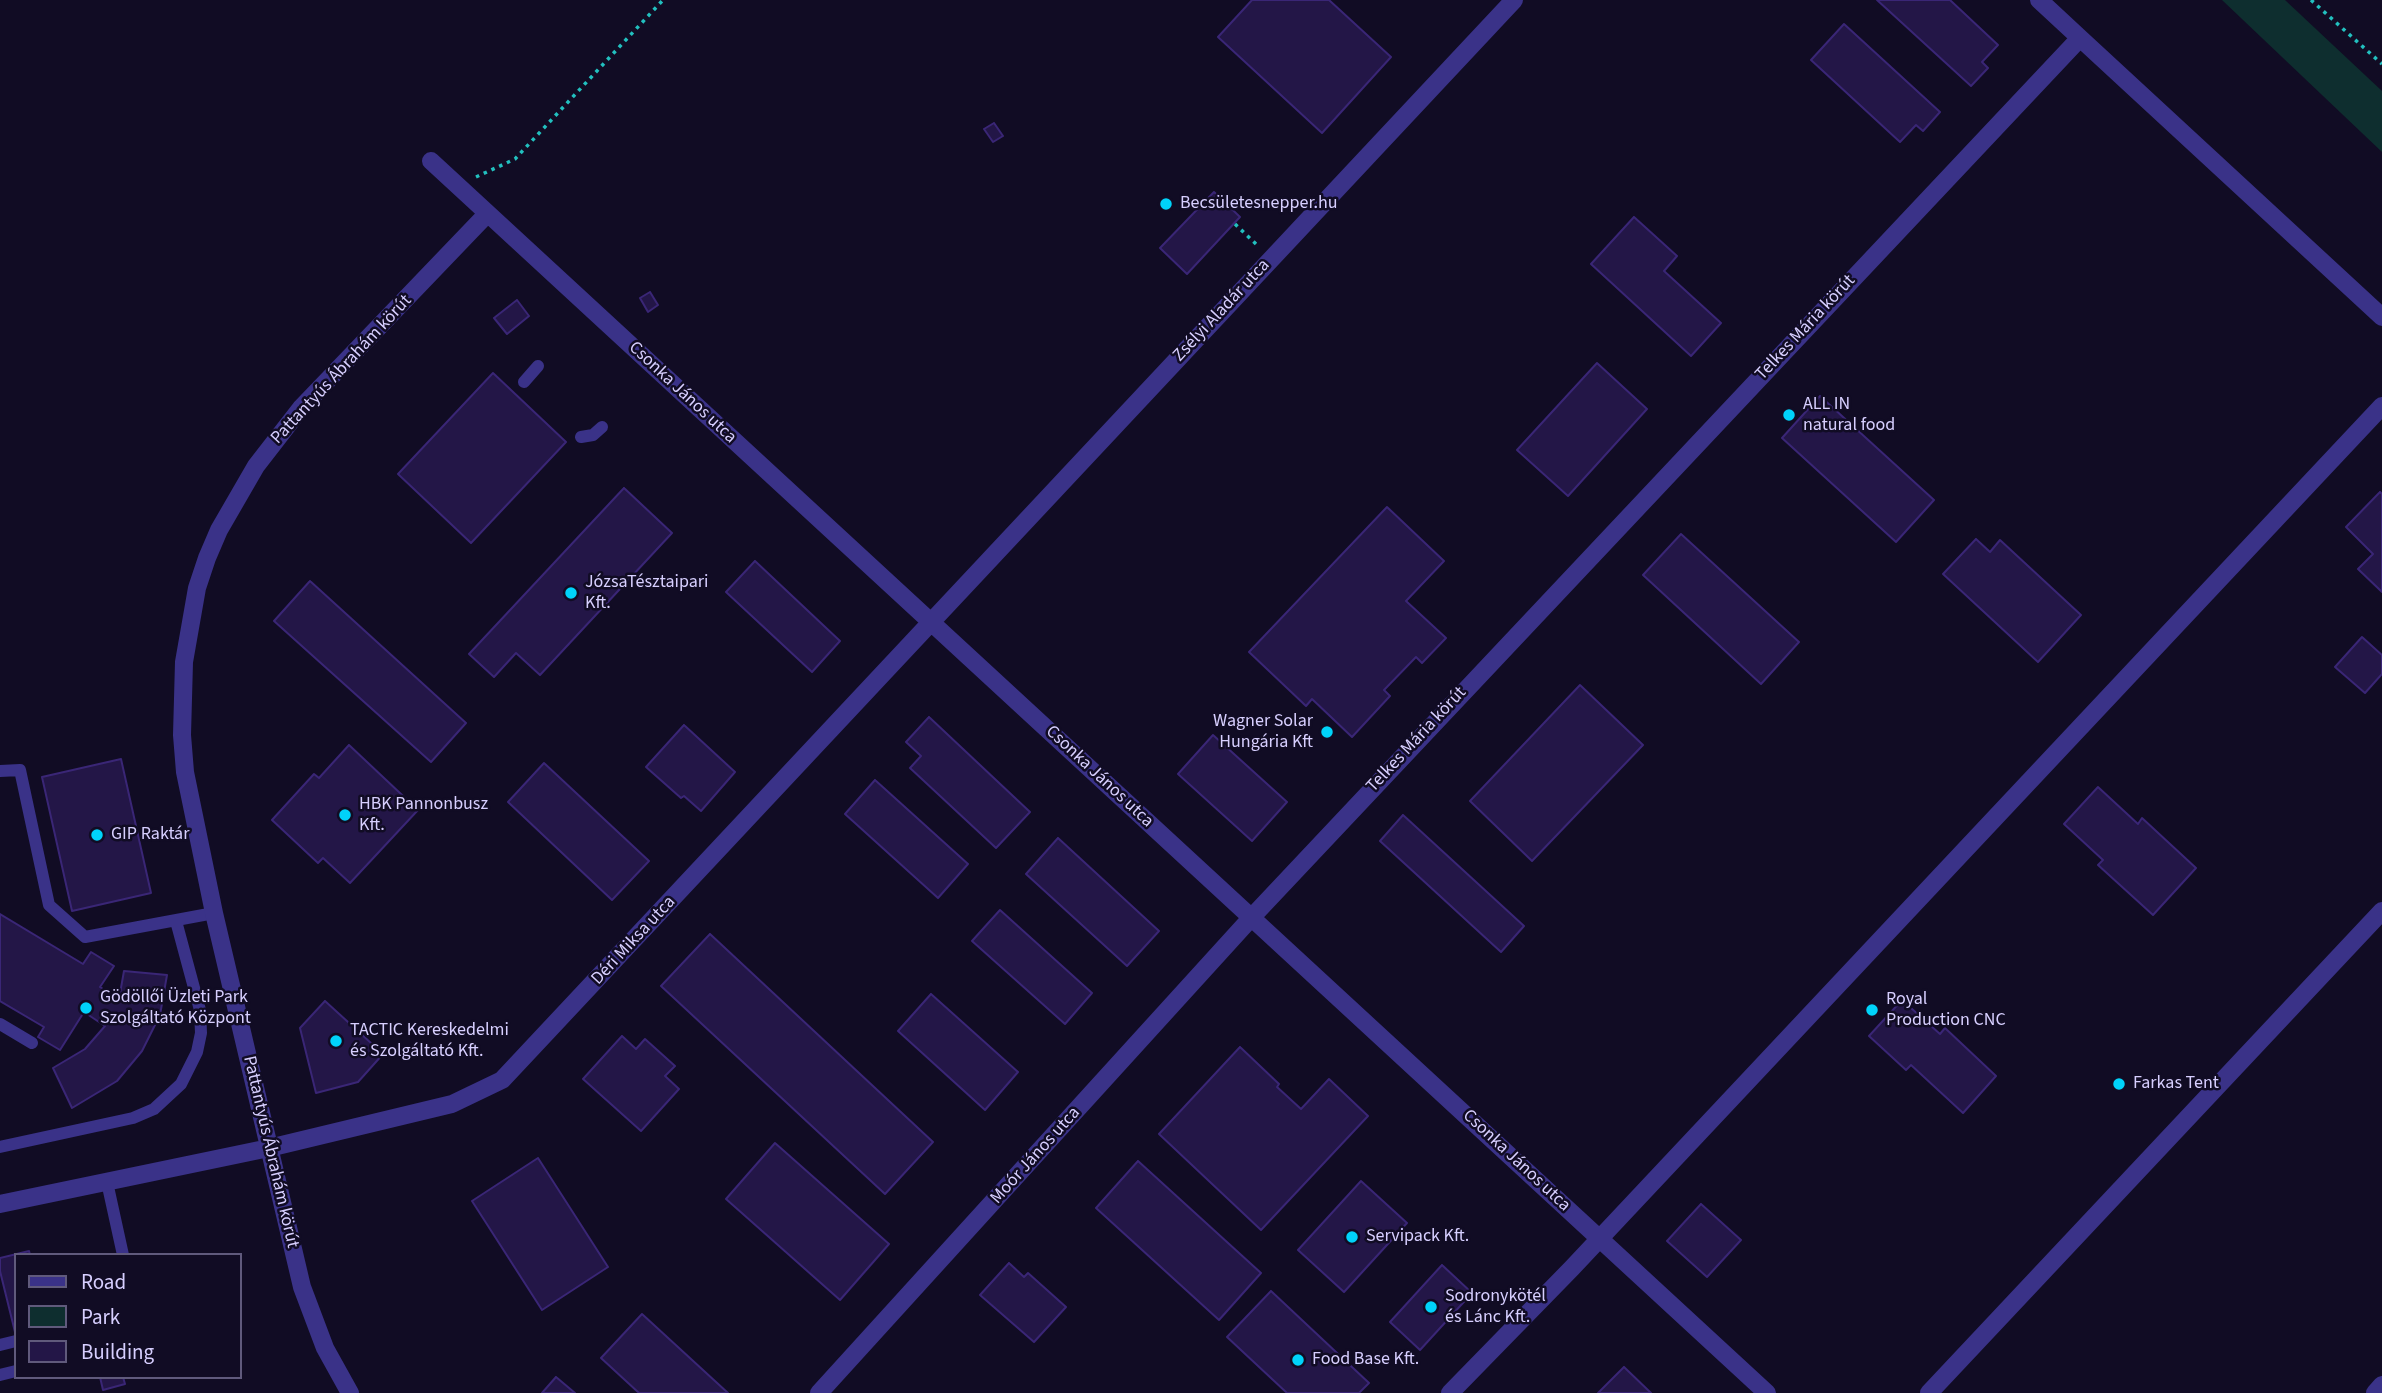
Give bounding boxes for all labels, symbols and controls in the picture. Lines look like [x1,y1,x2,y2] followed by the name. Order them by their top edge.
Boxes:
[1180,193,1338,215] place label: Becsületesnepper.hu
[1158,196,1174,212] marker: Becsületesnepper.hu
[1169,255,1275,367] street label: Zsélyi Aladár utca
[1752,271,1860,385] street label: Telkes Mária körút
[267,291,417,449] street label: Pattantyús Ábrahám körút
[623,337,741,449] street label: Csonka János utca
[1803,394,1895,436] place label: ALL IN natural food
[1781,407,1797,423] marker: ALL IN natural food
[585,572,708,614] place label: JózsaTésztaipari Kft.
[563,585,579,601] marker: JózsaTésztaipari Kft.
[1363,683,1471,797] street label: Telkes Mária körút
[1213,711,1313,754] place label: Wagner Solar Hungária Kft
[1040,721,1158,833] street label: Csonka János utca
[1319,724,1335,740] marker: Wagner Solar Hungária Kft
[359,794,488,836] place label: HBK Pannonbusz Kft.
[337,807,353,823] marker: HBK Pannonbusz Kft.
[111,824,189,846] place label: GIP Raktár
[89,827,105,843] marker: GIP Raktár
[587,892,681,990] street label: Déri Miksa utca
[100,987,251,1030] place label: Gödöllői Üzleti Park Szolgáltató Központ
[1886,989,2006,1032] place label: Royal Production CNC
[78,1000,94,1016] marker: Gödöllői Üzleti Park Szolgáltató Központ
[1864,1002,1880,1018] marker: Royal Production CNC
[350,1020,509,1062] place label: TACTIC Kereskedelmi és Szolgáltató Kft.
[328,1033,344,1049] marker: TACTIC Kereskedelmi és Szolgáltató Kft.
[237,1054,303,1250] street label: Pattantyús Ábrahám körút
[2133,1073,2219,1095] place label: Farkas Tent
[2111,1076,2127,1092] marker: Farkas Tent
[987,1103,1085,1209] street label: Moór János utca
[1457,1105,1575,1217] street label: Csonka János utca
[1366,1226,1469,1248] place label: Servipack Kft.
[1344,1229,1360,1245] marker: Servipack Kft.
[14,1253,242,1379] legend
[81,1267,126,1297] text: Road
[1445,1286,1546,1328] place label: Sodronykötél és Lánc Kft.
[1423,1299,1439,1315] marker: Sodronykötél és Lánc Kft.
[81,1302,120,1332] text: Park
[81,1337,154,1367] text: Building
[1312,1349,1419,1371] place label: Food Base Kft.
[1290,1352,1306,1368] marker: Food Base Kft.

